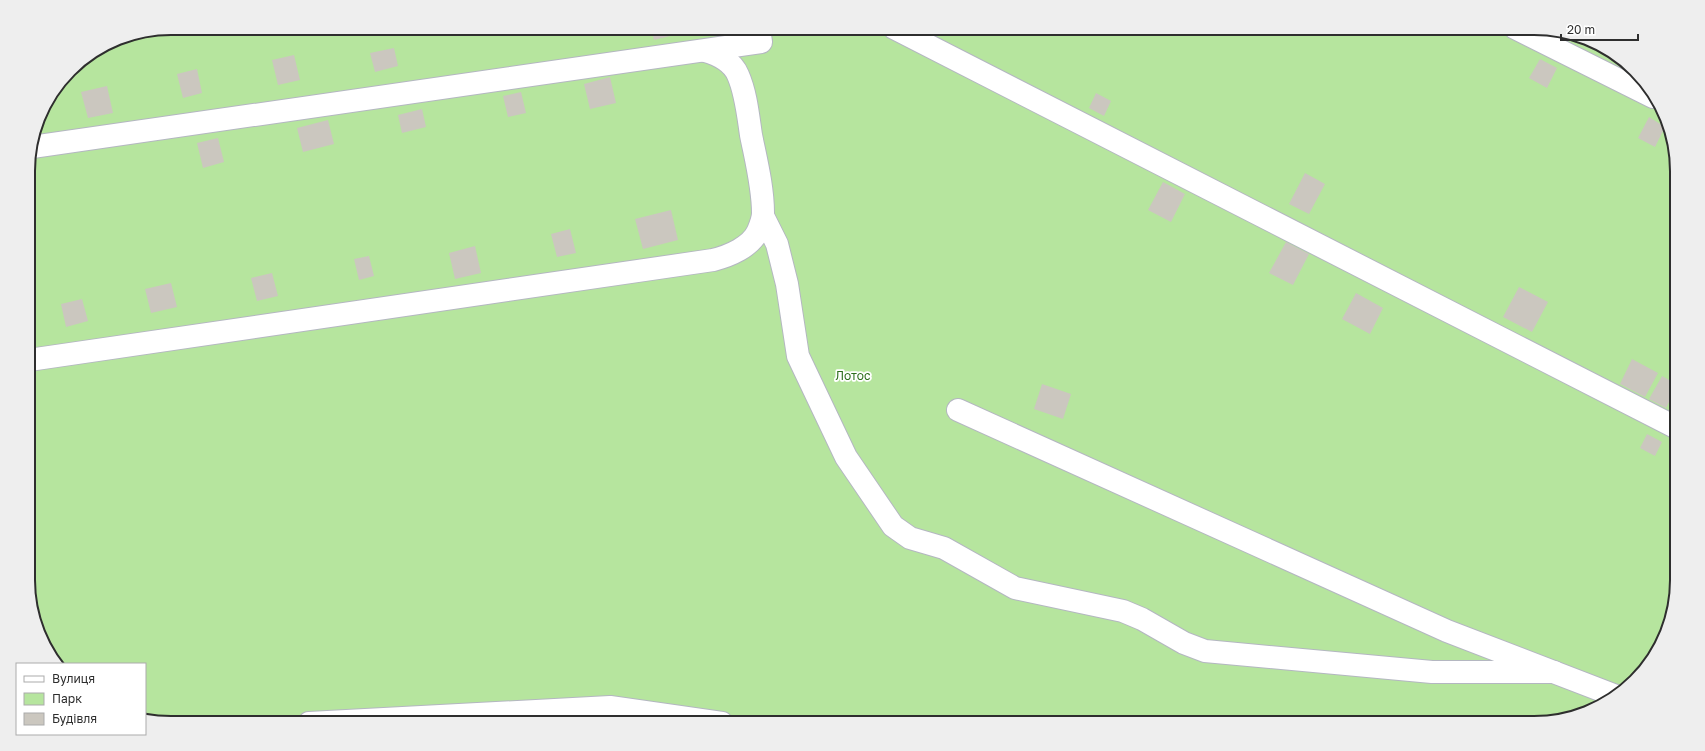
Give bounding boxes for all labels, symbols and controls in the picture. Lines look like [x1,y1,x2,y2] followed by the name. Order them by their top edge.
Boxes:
[1561,16,1638,42] scale bar
[1567,22,1595,37] text: 20 m
[835,368,871,383] park label: Лотос
[16,663,146,735] legend
[52,671,95,686] text: Вулиця
[52,691,82,706] text: Парк
[52,711,97,726] text: Будівля

